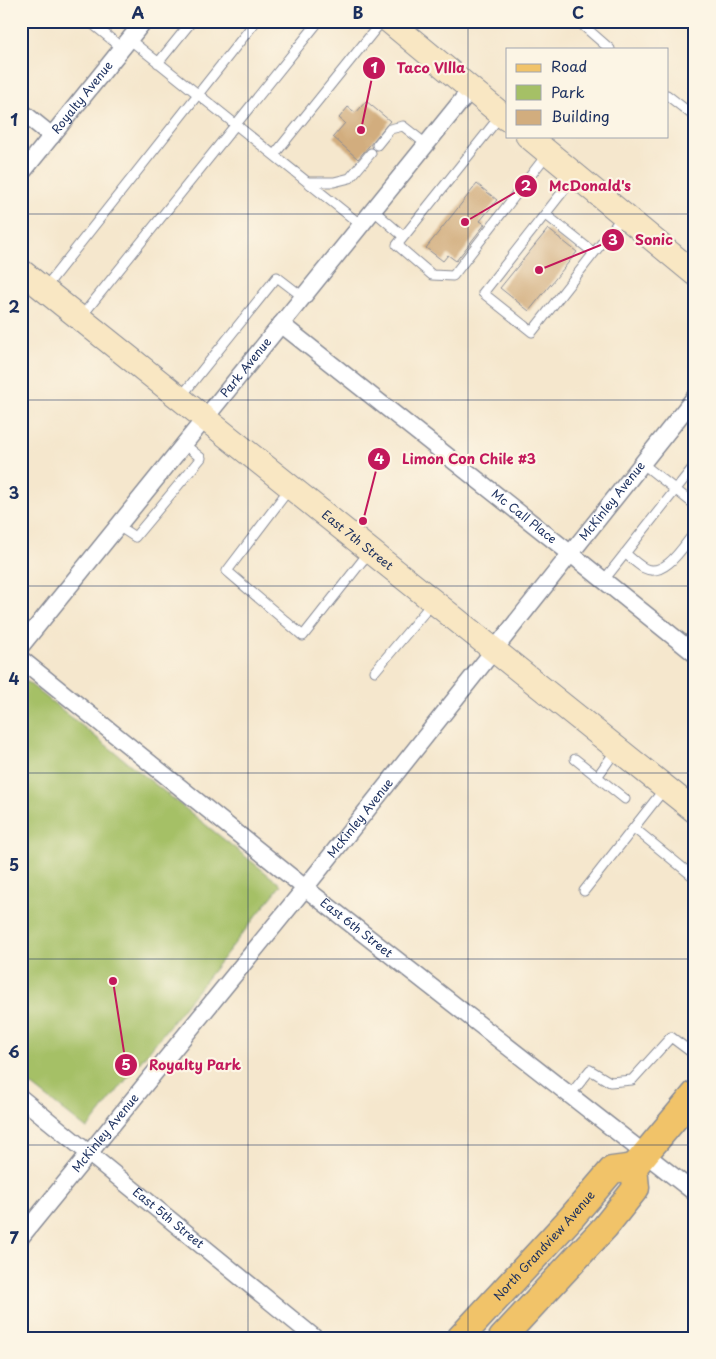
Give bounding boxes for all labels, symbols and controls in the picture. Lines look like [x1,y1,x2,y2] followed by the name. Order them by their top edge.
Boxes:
[132,0,145,24] text: A
[353,0,364,24] text: B
[572,0,584,24] text: C
[506,48,668,138] legend
[362,54,476,83] callout: Taco VIlla
[551,54,587,77] text: Road
[370,55,378,78] text: 1
[47,56,117,137] street label: Royalty Avenue
[397,57,466,78] text: Taco VIlla
[551,80,585,103] text: Park
[551,104,610,127] text: Building
[10,107,18,131] text: 1
[514,171,641,200] callout: McDonald's
[521,173,532,196] text: 2
[549,175,631,196] text: McDonald's
[600,226,683,255] callout: Sonic
[608,227,618,250] text: 3
[635,229,673,250] text: Sonic
[8,294,20,318] text: 2
[215,333,275,401] street label: Park Avenue
[366,444,547,473] callout: Limon Con Chile #3
[374,446,384,469] text: 4
[402,448,536,469] text: Limon Con Chile #3
[574,457,649,544] street label: McKinley Avenue
[9,480,19,504] text: 3
[488,484,561,547] street label: Mc Call Place
[318,505,398,574] street label: East 7th Street
[9,666,20,690] text: 4
[322,774,397,861] street label: McKinley Avenue
[9,852,19,876] text: 5
[317,893,397,962] street label: East 6th Street
[8,1039,20,1063] text: 6
[114,1050,252,1079] callout: Royalty Park
[121,1052,131,1075] text: 5
[149,1054,242,1075] text: Royalty Park
[67,1089,143,1176] street label: McKinley Avenue
[129,1183,208,1252] street label: East 5th Street
[489,1186,599,1304] street label: North Grandview Avenue
[9,1225,19,1249] text: 7

